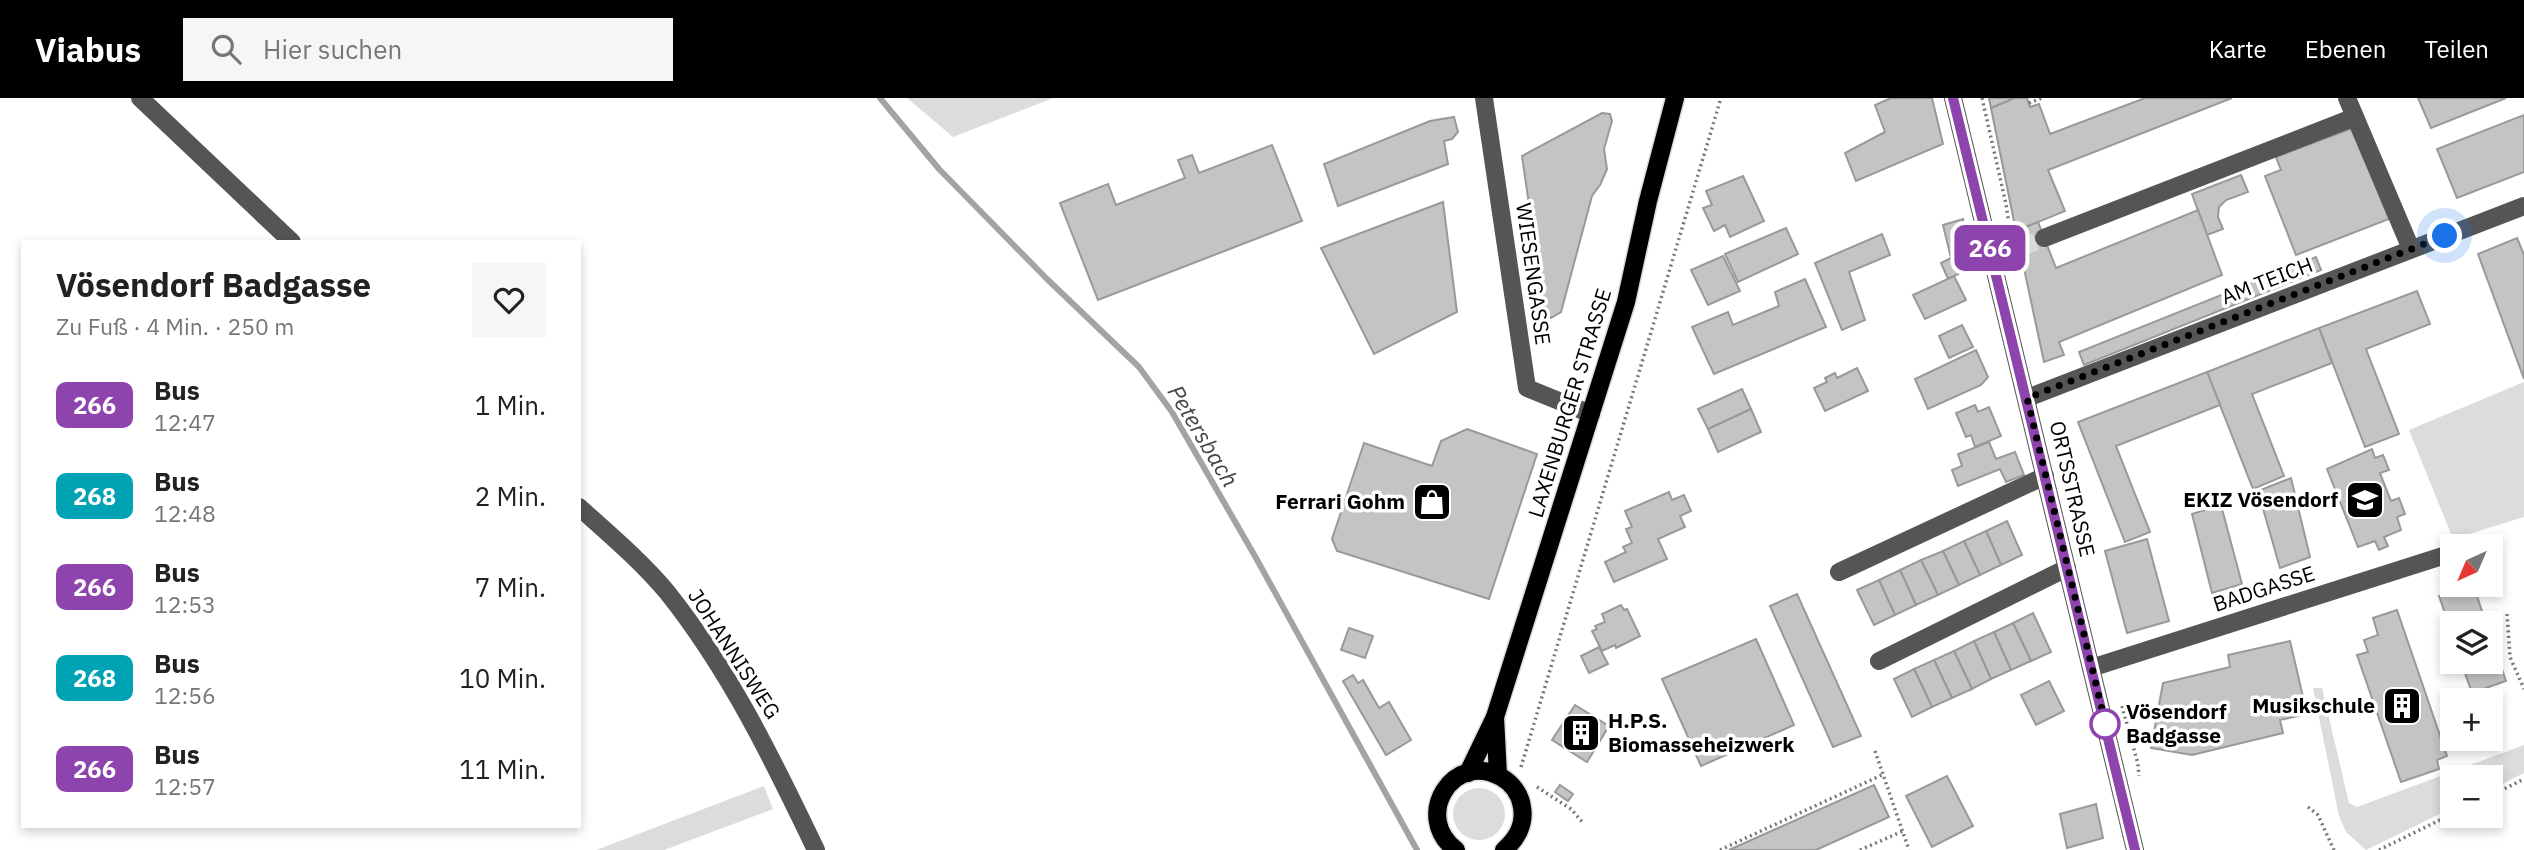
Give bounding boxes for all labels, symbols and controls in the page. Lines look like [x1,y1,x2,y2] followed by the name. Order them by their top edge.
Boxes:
[183,18,673,81] search box
[35,28,141,71] text: Viabus
[207,30,245,68] icon: search
[263,32,402,66] text: Hier suchen
[2209,33,2267,65] text: Karte
[2305,33,2386,65] text: Ebenen
[2424,33,2489,65] text: Teilen
[1510,201,1558,347] street label: WIESENGASSE
[2427,218,2462,253] your location
[1950,225,2030,271] line badge: 266
[1968,232,2012,264] text: 266
[2217,250,2316,310] street label: AM TEICH
[56,263,371,306] text: Vösendorf Badgasse
[472,263,546,337] button: heart
[1521,285,1617,521] street label: LAXENBURGER STRASSE
[56,311,294,341] text: Zu Fuß · 4 Min. · 250 m
[154,373,200,407] text: Bus
[1162,379,1246,492] water label: Petersbach
[475,388,546,422] text: 1 Min.
[73,389,116,421] text: 266
[154,407,216,437] text: 12:47
[2044,418,2102,560] street label: ORTSSTRASSE
[154,464,200,498] text: Bus
[475,479,546,513] text: 2 Min.
[2344,479,2386,521] school or university icon: EKIZ Vösendorf
[73,480,116,512] text: 268
[1411,481,1453,523] shop icon: Ferrari Gohm
[2183,485,2338,513] place label: EKIZ Vösendorf
[1275,487,1405,515] place label: Ferrari Gohm
[154,498,216,528] text: 12:48
[2440,534,2502,597] north arrow
[2440,534,2503,828] map controls
[154,555,200,589] text: Bus
[2209,558,2318,618] street label: BADGASSE
[475,570,546,604] text: 7 Min.
[73,571,116,603] text: 266
[682,583,787,724] street label: JOHANNISWEG
[154,589,216,619] text: 12:53
[2440,611,2503,674] button: layers
[154,646,200,680] text: Bus
[459,661,546,695] text: 10 Min.
[73,662,116,694] text: 268
[154,680,216,710] text: 12:56
[2381,685,2423,727] building icon: Musikschule
[2440,688,2503,751] button: +
[2252,691,2375,719] place label: Musikschule
[2126,697,2227,749] place label: Vösendorf Badgasse
[1608,706,1795,758] place label: H.P.S. Biomasseheizwerk
[2090,709,2120,739] marker: Vösendorf Badgasse
[1560,712,1602,754] building icon: H.P.S. Biomasseheizwerk
[154,737,200,771] text: Bus
[459,752,546,786] text: 11 Min.
[73,753,116,785] text: 266
[2440,765,2503,828] button: −
[154,771,216,801] text: 12:57

